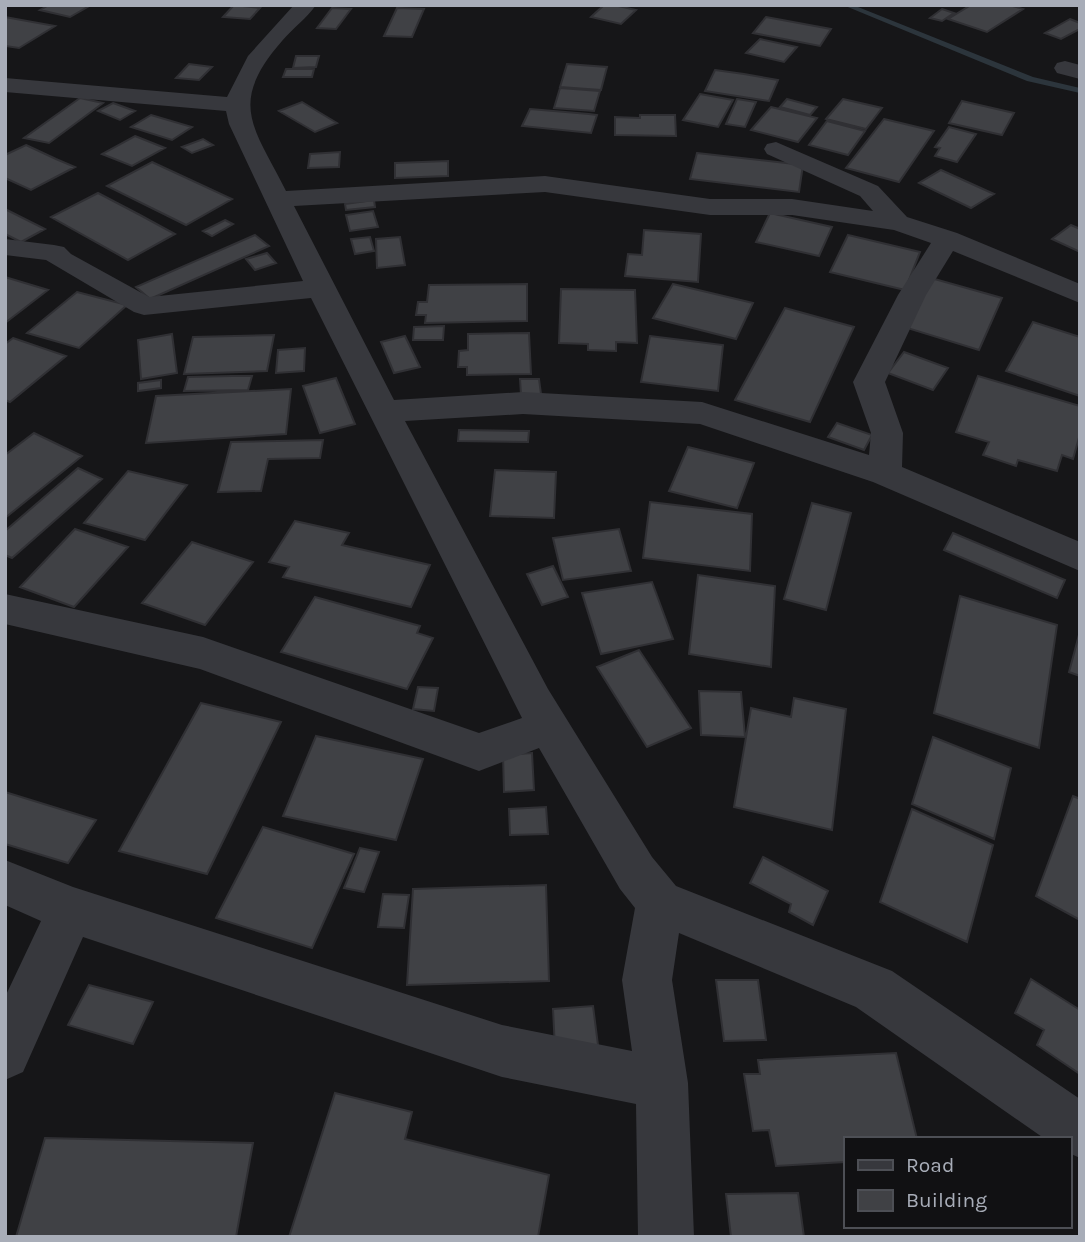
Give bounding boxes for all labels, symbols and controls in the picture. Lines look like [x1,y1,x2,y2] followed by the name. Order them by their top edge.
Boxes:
[844,1137,1071,1228] legend
[906,1153,954,1177] text: Road
[906,1188,987,1212] text: Building

